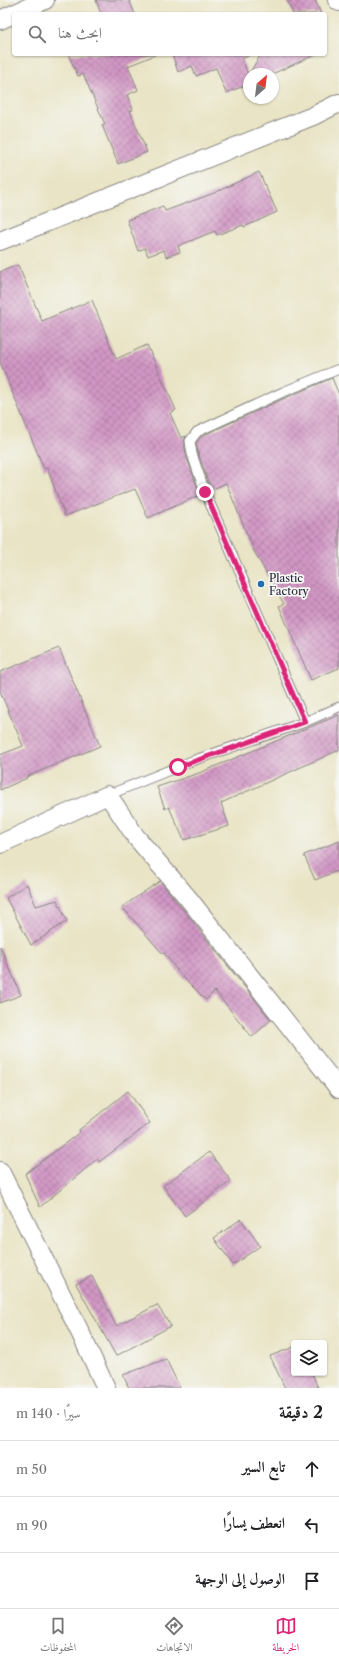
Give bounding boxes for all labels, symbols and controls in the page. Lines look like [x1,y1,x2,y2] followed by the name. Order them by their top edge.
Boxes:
[12,12,327,56] search box
[26,23,48,45] icon: search
[58,23,102,42] text: ابحث هنا
[243,68,279,104] north arrow
[196,483,214,501] route end
[269,571,310,598] place label: Plastic Factory
[256,579,266,589] marker: Plastic Factory
[169,758,187,776] route start
[291,1340,327,1376] map controls
[291,1340,327,1376] button: layers
[279,1402,323,1422] text: 2 دقيقة
[16,1405,81,1421] text: سيرًا · 140 m
[242,1457,285,1476] text: تابع السير
[301,1458,323,1480] icon: ahead
[16,1461,47,1477] text: 50 m
[223,1513,285,1532] text: انعطف يسارًا
[301,1514,323,1536] icon: left
[16,1517,47,1533] text: 90 m
[195,1569,285,1588] text: الوصول إلى الوجهة
[301,1570,323,1592] icon: arrive
[40,1615,76,1658] tab: المحفوظات
[156,1615,193,1658] tab: الاتجاهات
[272,1615,299,1658] tab: الخريطة

